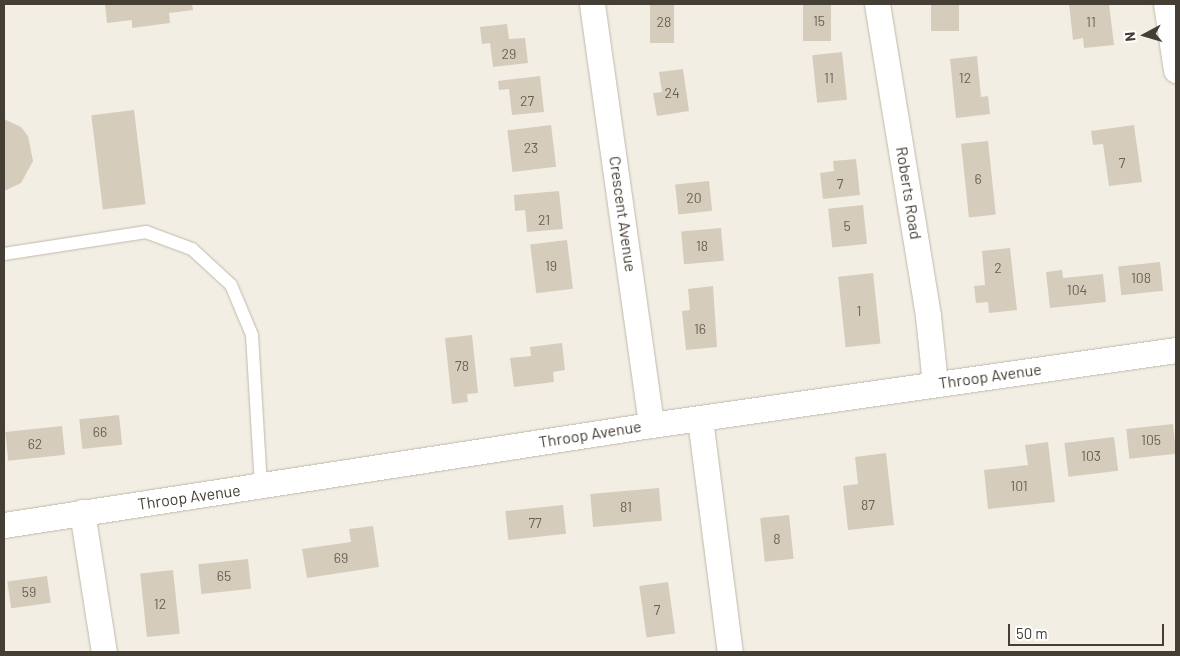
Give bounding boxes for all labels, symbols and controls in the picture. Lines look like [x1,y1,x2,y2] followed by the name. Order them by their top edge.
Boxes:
[1120,10,1170,60] north arrow
[813,13,825,29] house number: 15
[657,14,671,30] house number: 28
[1086,14,1096,30] house number: 11
[1121,31,1139,42] text: N
[502,46,516,62] house number: 29
[824,70,834,86] house number: 11
[959,70,971,86] house number: 12
[664,85,680,101] house number: 24
[520,93,534,109] house number: 27
[524,140,538,156] house number: 23
[892,145,926,241] street label: Roberts Road
[605,155,641,273] street label: Crescent Avenue
[1119,155,1125,171] house number: 7
[974,171,982,187] house number: 6
[837,176,843,192] house number: 7
[686,190,702,206] house number: 20
[538,212,550,228] house number: 21
[843,218,851,234] house number: 5
[696,238,708,254] house number: 18
[545,258,557,274] house number: 19
[994,260,1002,276] house number: 2
[1131,270,1151,286] house number: 108
[1067,282,1087,298] house number: 104
[857,303,861,319] house number: 1
[694,321,706,337] house number: 16
[455,358,469,374] house number: 78
[937,359,1043,393] street label: Throop Avenue
[537,416,643,452] street label: Throop Avenue
[93,424,107,440] house number: 66
[1141,432,1161,448] house number: 105
[28,436,42,452] house number: 62
[1081,448,1101,464] house number: 103
[1010,478,1028,494] house number: 101
[136,480,242,514] street label: Throop Avenue
[861,497,875,513] house number: 87
[620,499,632,515] house number: 81
[528,515,542,531] house number: 77
[773,531,781,547] house number: 8
[334,550,348,566] house number: 69
[217,568,231,584] house number: 65
[22,584,36,600] house number: 59
[154,596,166,612] house number: 12
[654,602,660,618] house number: 7
[1010,614,1166,646] scale bar
[1016,624,1048,642] text: 50 m

